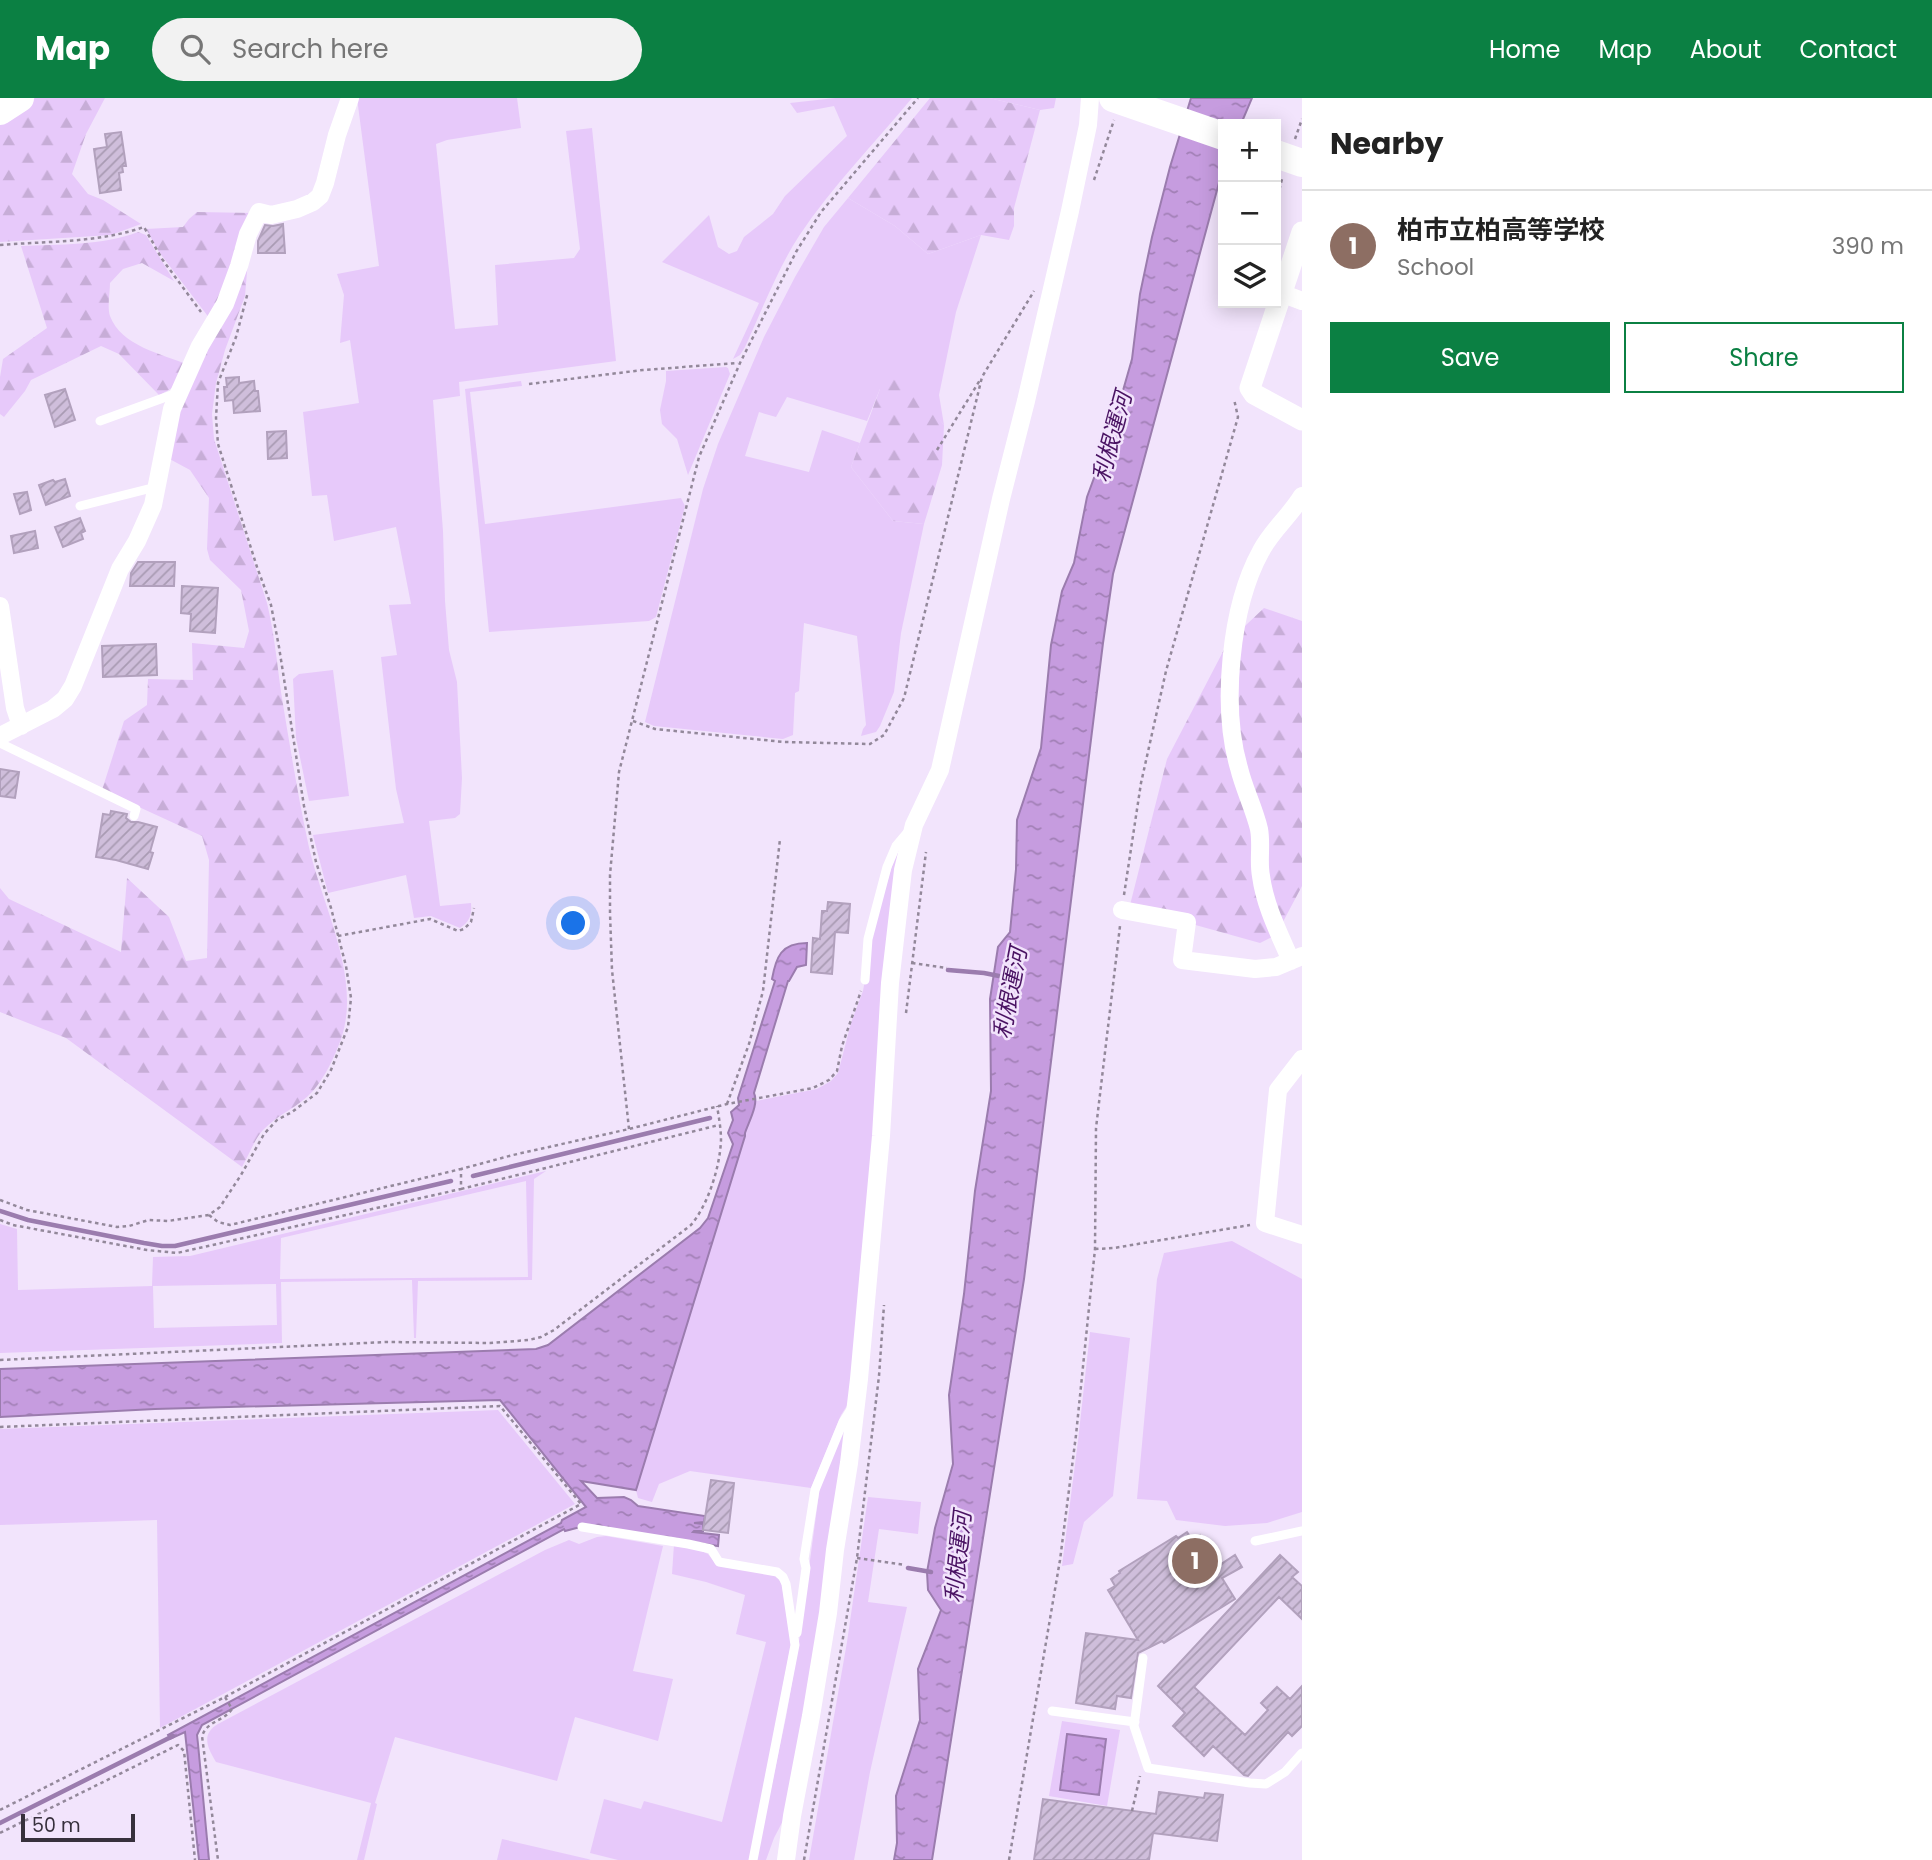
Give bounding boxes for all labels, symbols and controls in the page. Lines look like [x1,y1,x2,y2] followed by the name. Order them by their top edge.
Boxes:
[152,18,642,81] search box
[35,25,110,72] text: Map
[176,30,214,68] icon: search
[232,31,389,67] text: Search here
[1489,33,1561,66] text: Home
[1599,33,1652,66] text: Map
[1690,33,1761,66] text: About
[1799,33,1897,66] text: Contact
[1218,119,1281,308] map controls
[1218,119,1281,182] button: +
[1330,122,1444,165] text: Nearby
[1218,182,1281,245] button: −
[1397,212,1605,248] text: 柏市立柏高等学校
[1349,230,1357,262] text: 1
[1832,230,1904,262] text: 390 m
[1218,245,1281,308] button: layers
[1397,251,1474,283] text: School
[1330,322,1610,393] button: Save
[1624,322,1904,393] button: Share
[1085,385,1140,486] water label: 利根運河
[556,906,590,940] your location
[986,941,1035,1041] water label: 利根運河
[937,1506,979,1604] water label: 利根運河
[1172,1535,1218,1587] pin: 1
[21,1811,135,1843] scale bar
[32,1812,81,1839] text: 50 m

